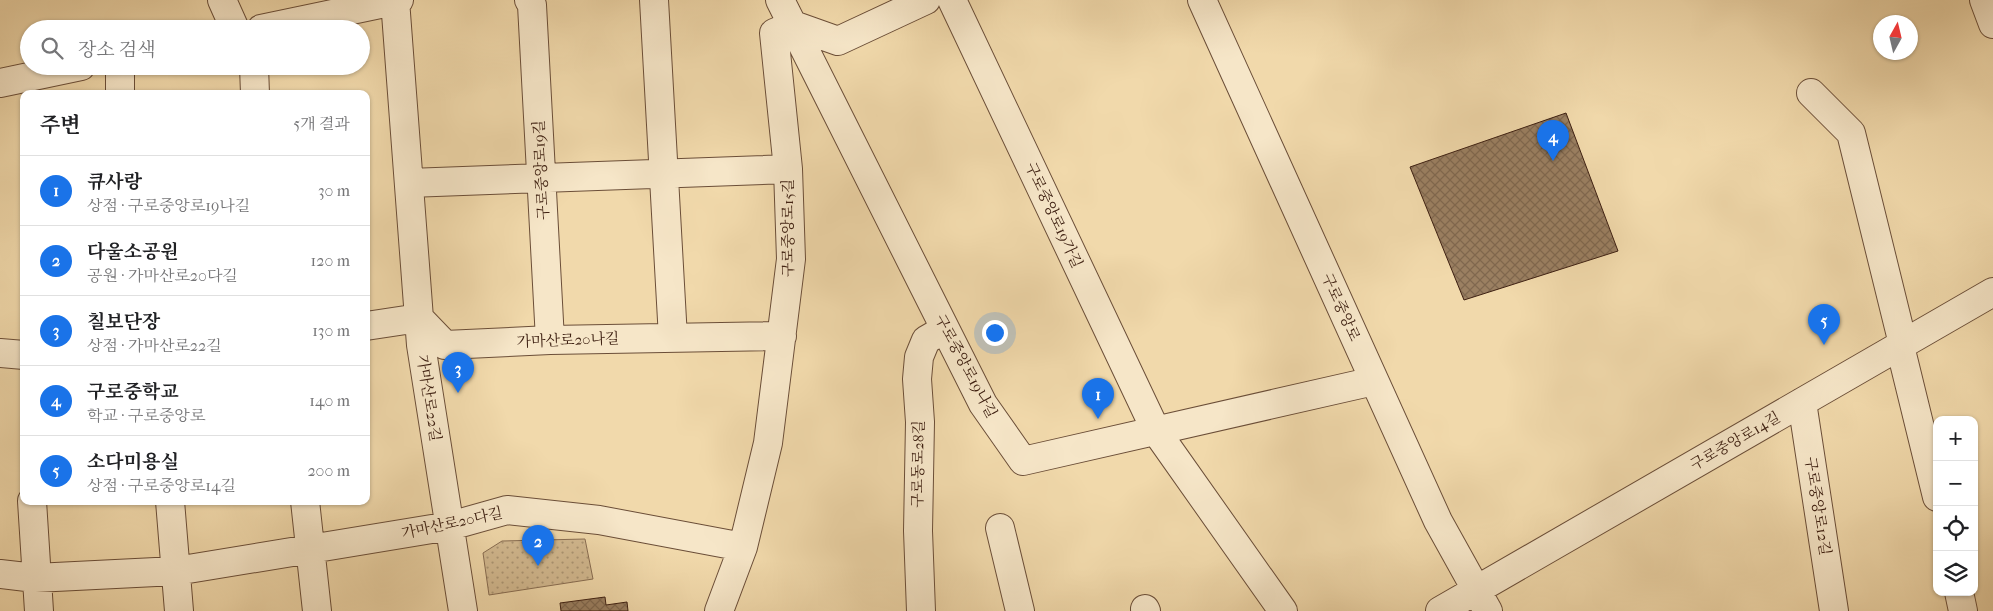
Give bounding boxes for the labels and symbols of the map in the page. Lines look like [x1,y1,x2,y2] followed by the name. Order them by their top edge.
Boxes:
[1873,15,1918,60] north arrow
[529,120,553,220] street label: 구로중앙로19길
[1537,120,1569,161] pin: 4
[1022,159,1086,271] street label: 구로중앙로19가길
[779,179,797,277] street label: 구로중앙로15길
[1318,270,1364,344] street label: 구로중앙로
[1808,304,1840,345] pin: 5
[931,311,1001,421] street label: 구로중앙로19나길
[982,320,1008,346] your location
[516,329,620,351] street label: 가마산로20나길
[442,352,474,393] pin: 3
[413,353,445,443] street label: 가마산로22길
[1082,378,1114,419] pin: 1
[1687,408,1783,474] street label: 구로중앙로14길
[908,420,928,508] street label: 구로동로28길
[1801,455,1835,557] street label: 구로중앙로12길
[400,503,504,543] street label: 가마산로20다길
[522,525,554,566] pin: 2

